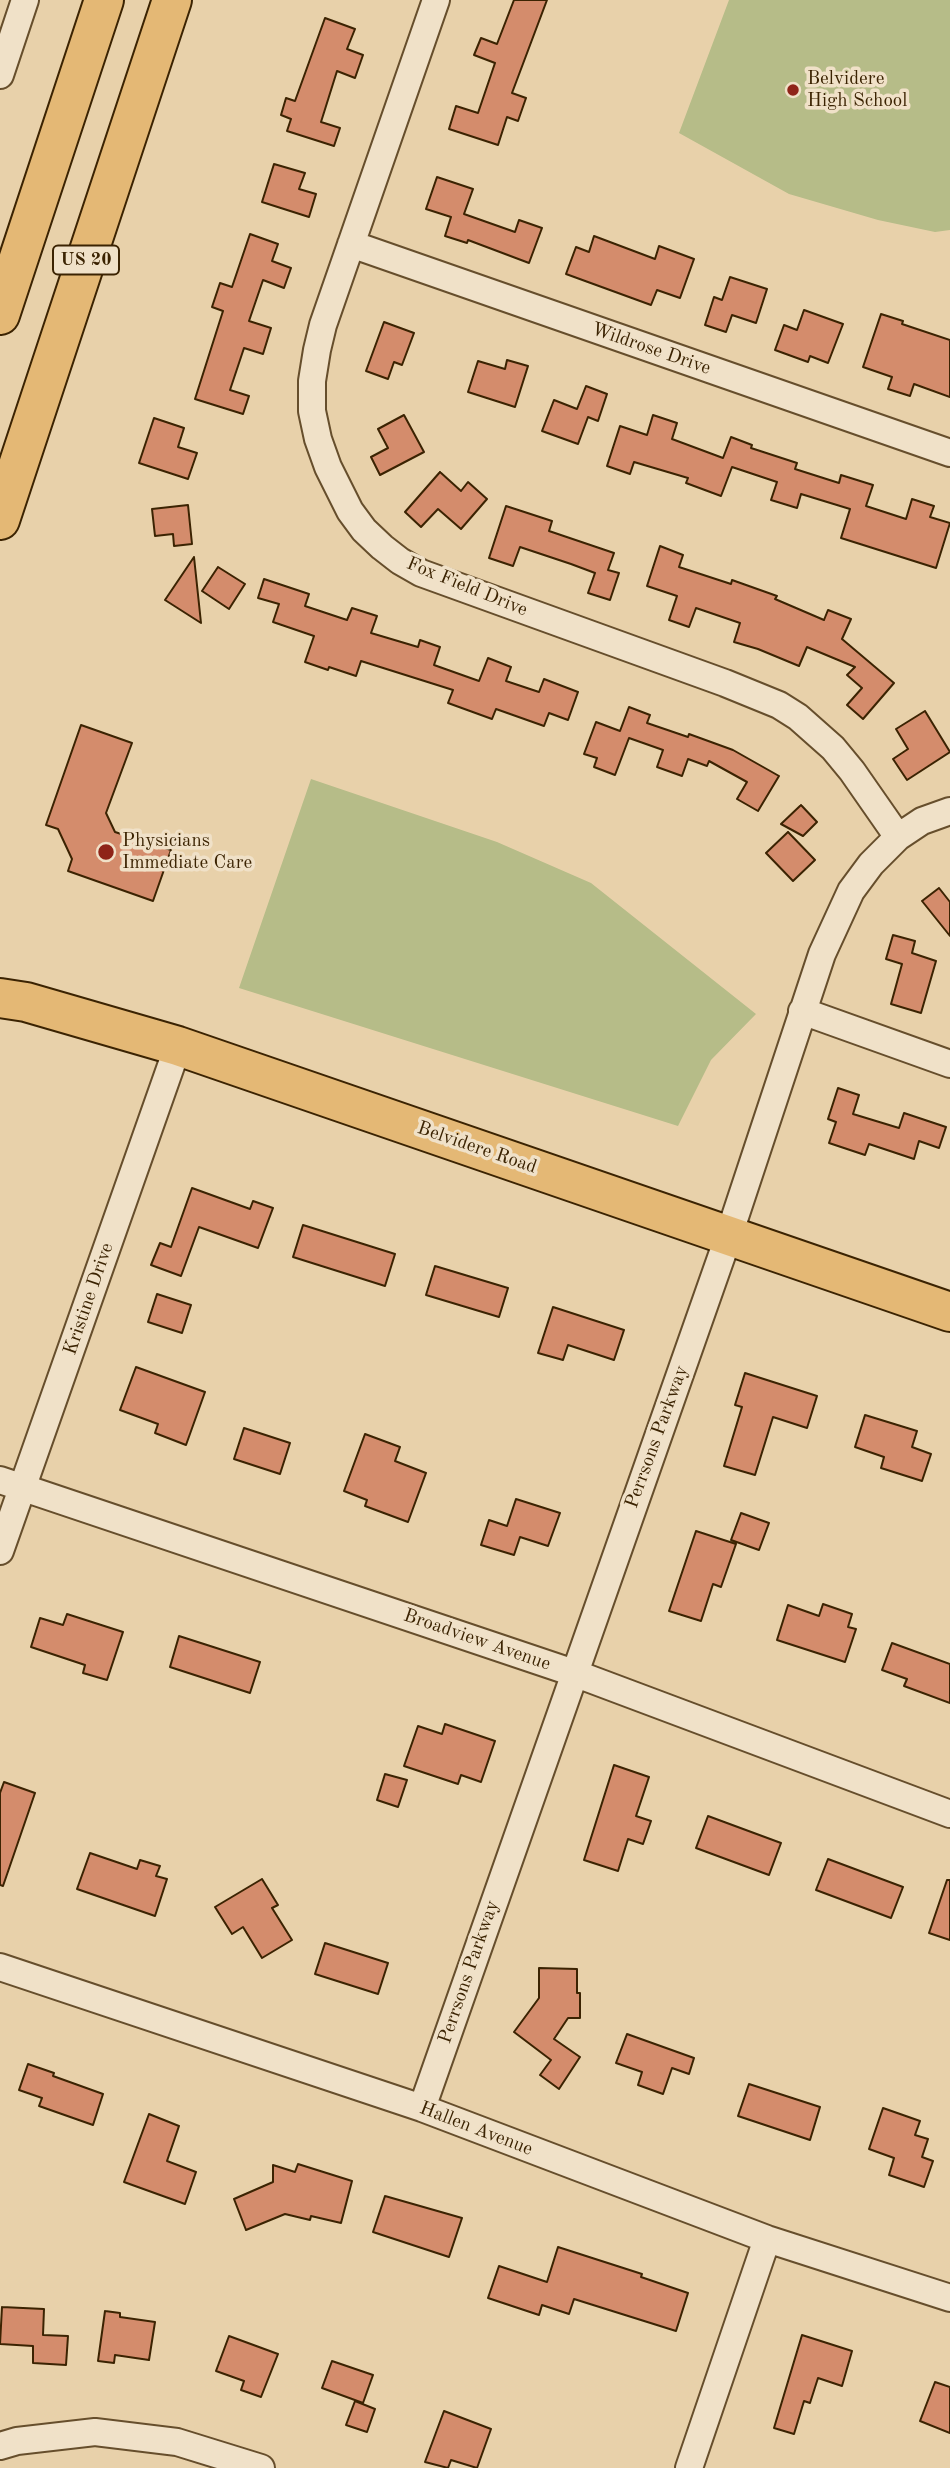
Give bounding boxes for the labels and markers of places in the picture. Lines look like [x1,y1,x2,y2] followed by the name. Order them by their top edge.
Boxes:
[807,68,907,112] place label: Belvidere High School
[785,82,801,98] marker: Belvidere High School
[122,830,252,874] place label: Physicians Immediate Care
[96,842,116,862] marker: Physicians Immediate Care

